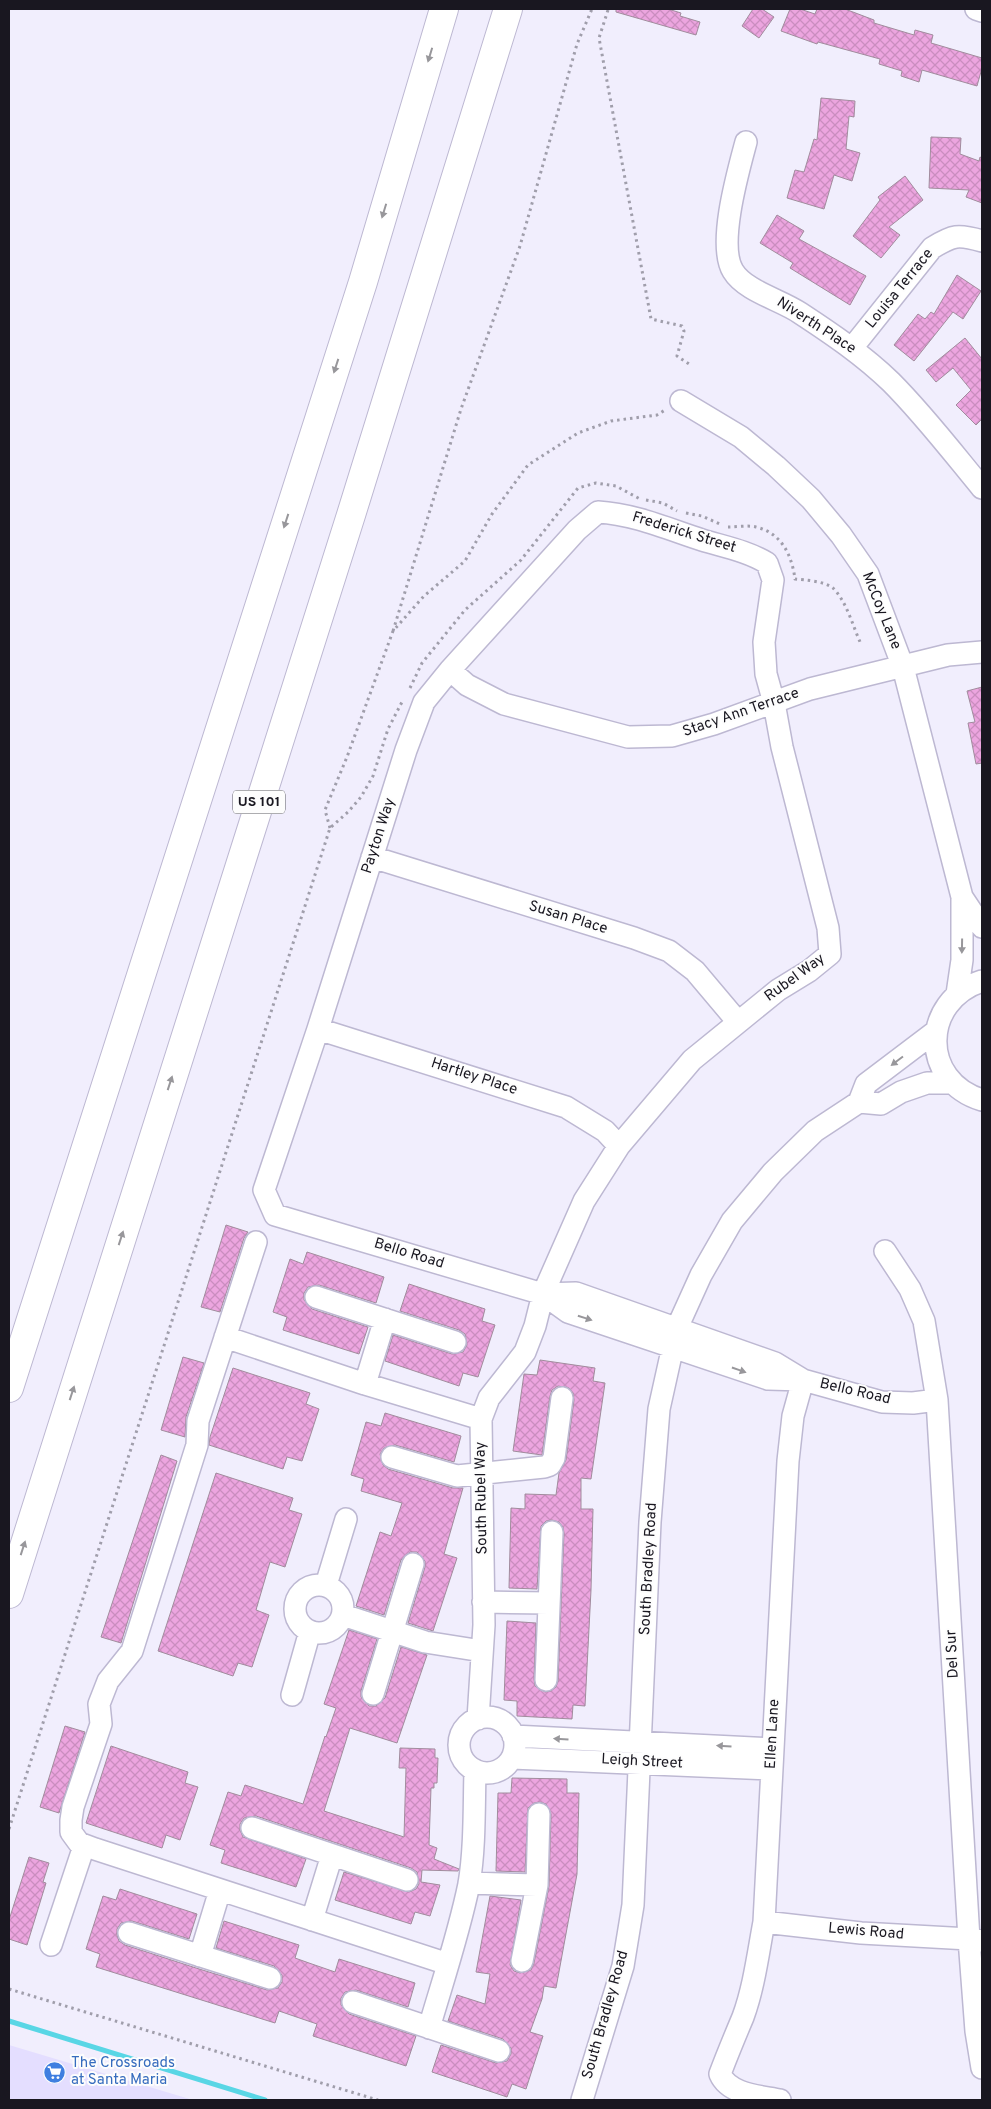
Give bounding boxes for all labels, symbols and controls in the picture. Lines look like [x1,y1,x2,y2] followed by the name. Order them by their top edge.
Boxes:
[426,48,434,63] one-way arrow
[379,204,387,219] one-way arrow
[862,245,938,333] street label: Louisa Terrace
[773,293,859,359] street label: Niverth Place
[331,359,339,374] one-way arrow
[630,508,738,558] street label: Frederick Street
[281,514,289,529] one-way arrow
[857,569,905,653] street label: McCoy Lane
[680,684,802,742] street label: Stacy Ann Terrace
[233,790,285,814] road number: US 101
[358,796,400,876] street label: Payton Way
[526,897,610,939] street label: Susan Place
[958,938,966,954] one-way arrow
[761,950,829,1006] street label: Rubel Way
[428,1054,520,1100] street label: Hartley Place
[891,1055,904,1066] one-way arrow
[167,1075,175,1090] one-way arrow
[118,1230,126,1245] one-way arrow
[372,1234,446,1274] street label: Bello Road
[578,1315,593,1322] one-way arrow
[732,1366,747,1374] one-way arrow
[818,1375,892,1409] street label: Bello Road
[69,1385,77,1400] one-way arrow
[472,1441,492,1555] street label: South Rubel Way
[636,1502,662,1636] street label: South Bradley Road
[20,1540,28,1555] one-way arrow
[942,1629,964,1679] street label: Del Sur
[762,1698,784,1770] street label: Ellen Lane
[553,1734,569,1742] one-way arrow
[715,1742,731,1750] one-way arrow
[601,1750,683,1774] street label: Leigh Street
[827,1919,905,1945] street label: Lewis Road
[579,1949,633,2081] street label: South Bradley Road
[71,2054,175,2090] place label: The Crossroads at Santa Maria
[43,2060,67,2084] supermarket icon: The Crossroads at Santa Maria

